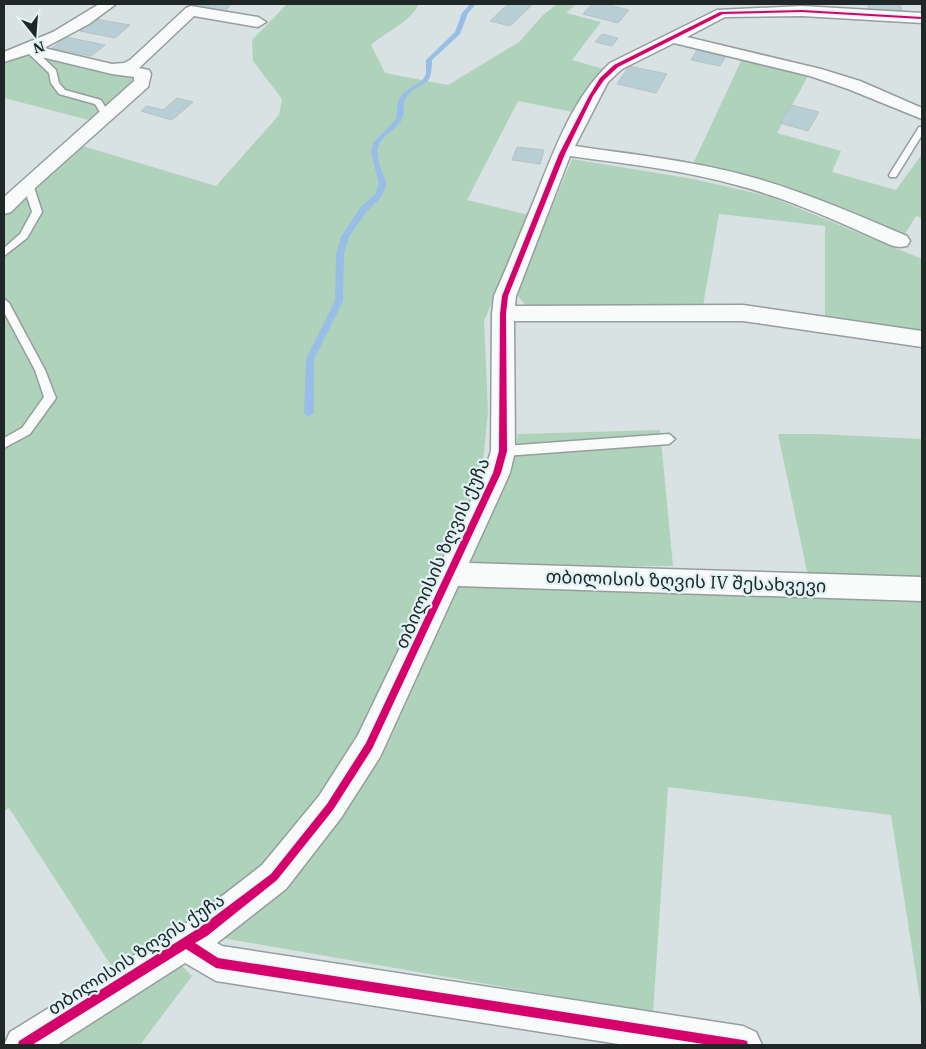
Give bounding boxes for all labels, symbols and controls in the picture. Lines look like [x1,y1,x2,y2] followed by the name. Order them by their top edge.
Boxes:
[10,10,60,60] north arrow
[31,37,47,58] text: N
[390,454,494,652] street label: თბილისის ზღვის ქუჩა
[545,565,827,597] street label: თბილისის ზღვის IV შესახვევი
[43,888,229,1020] street label: თბილისის ზღვის ქუჩა

